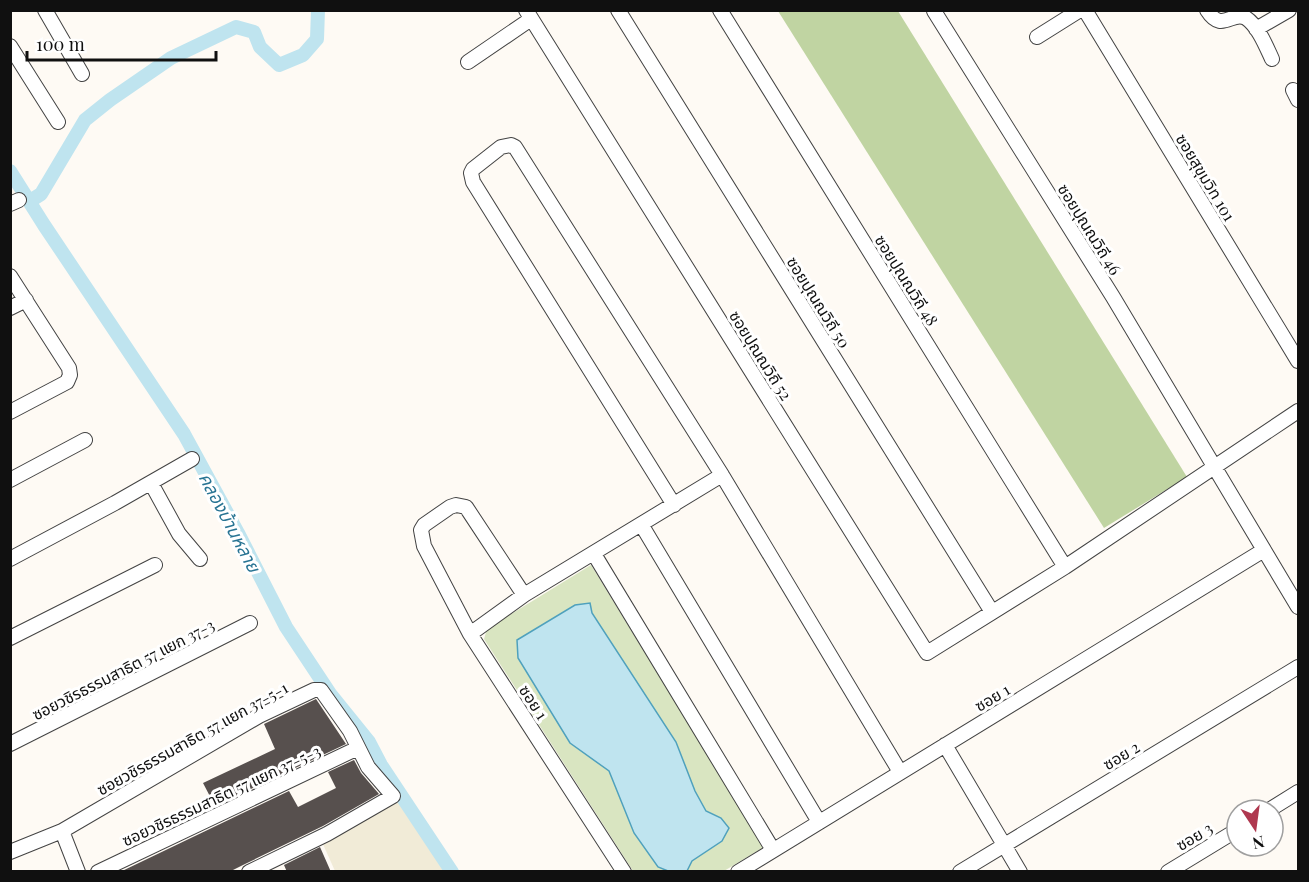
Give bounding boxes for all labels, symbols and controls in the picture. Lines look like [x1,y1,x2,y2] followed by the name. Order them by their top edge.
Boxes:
[27,24,216,62] scale bar
[36,32,85,56] text: 100 m
[1172,129,1240,225] street label: ซอยสุขุมวิท 101
[1054,179,1126,279] street label: ซอยปุณณวิถี 46
[871,230,943,330] street label: ซอยปุณณวิถี 48
[783,252,855,352] street label: ซอยปุณณวิถี 50
[725,306,797,404] street label: ซอยปุณณวิถี 52
[194,468,267,577] water label: คลองบ้านหลาย
[28,614,218,724] street label: ซอยวชิรธรรมสาธิต 57 แยก 37-3
[93,677,291,799] street label: ซอยวชิรธรรมสาธิต 57 แยก 37-5-1
[971,678,1014,716] street label: ซอย 1
[515,681,553,724] street label: ซอย 1
[1099,736,1143,774] street label: ซอย 2
[118,740,324,850] street label: ซอยวชิรธรรมสาธิต 57 แยก 37-5-3
[1225,798,1285,858] north arrow
[1172,817,1216,855] street label: ซอย 3
[1250,832,1266,855] text: N

